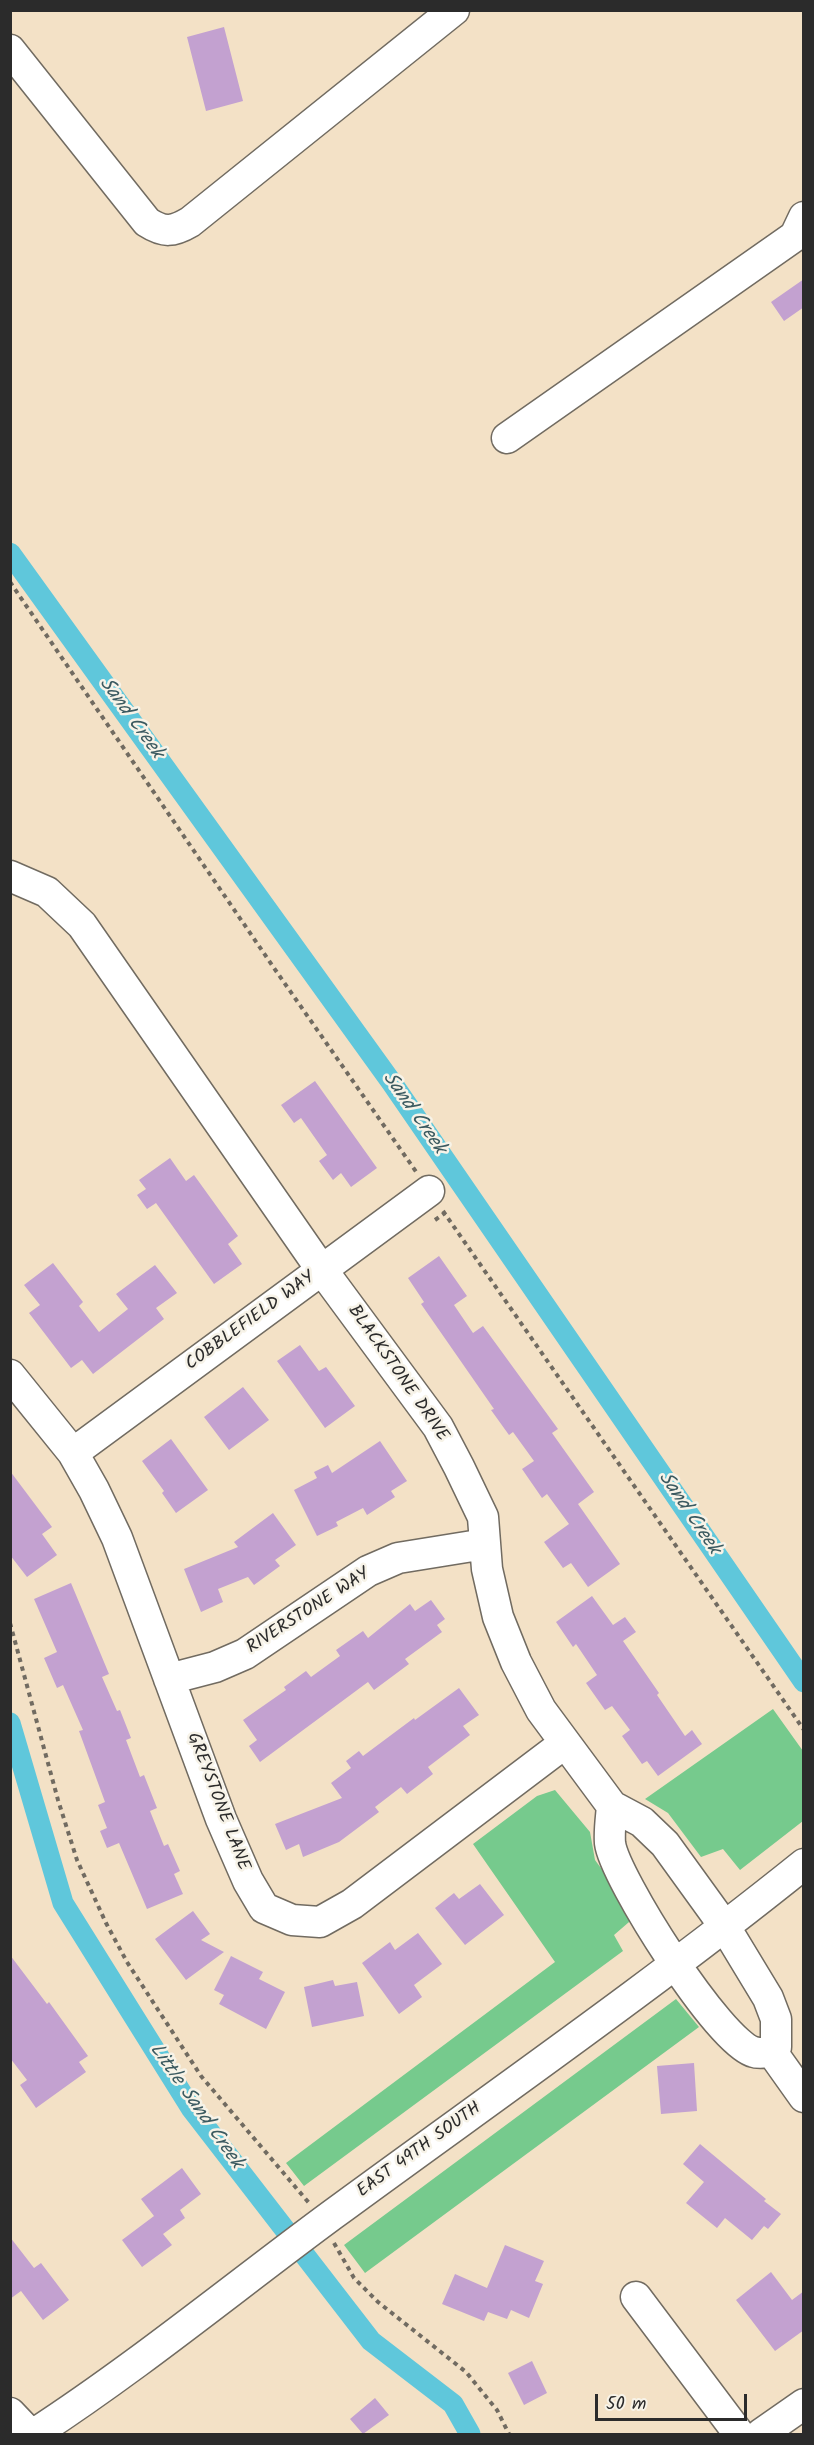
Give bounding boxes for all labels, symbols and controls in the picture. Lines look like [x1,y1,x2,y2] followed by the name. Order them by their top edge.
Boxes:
[92,674,168,764] water label: Sand Creek
[376,1068,450,1160] water label: Sand Creek
[182,1268,320,1376] street label: COBBLEFIELD WAY
[342,1302,452,1446] street label: BLACKSTONE DRIVE
[652,1468,724,1560] water label: Sand Creek
[243,1564,375,1660] street label: RIVERSTONE WAY
[181,1730,253,1874] street label: GREYSTONE LANE
[143,2040,247,2174] water label: Little Sand Creek
[354,2099,486,2203] street label: EAST 49TH SOUTH
[598,2382,750,2420] scale bar
[606,2390,646,2419] text: 50 m

